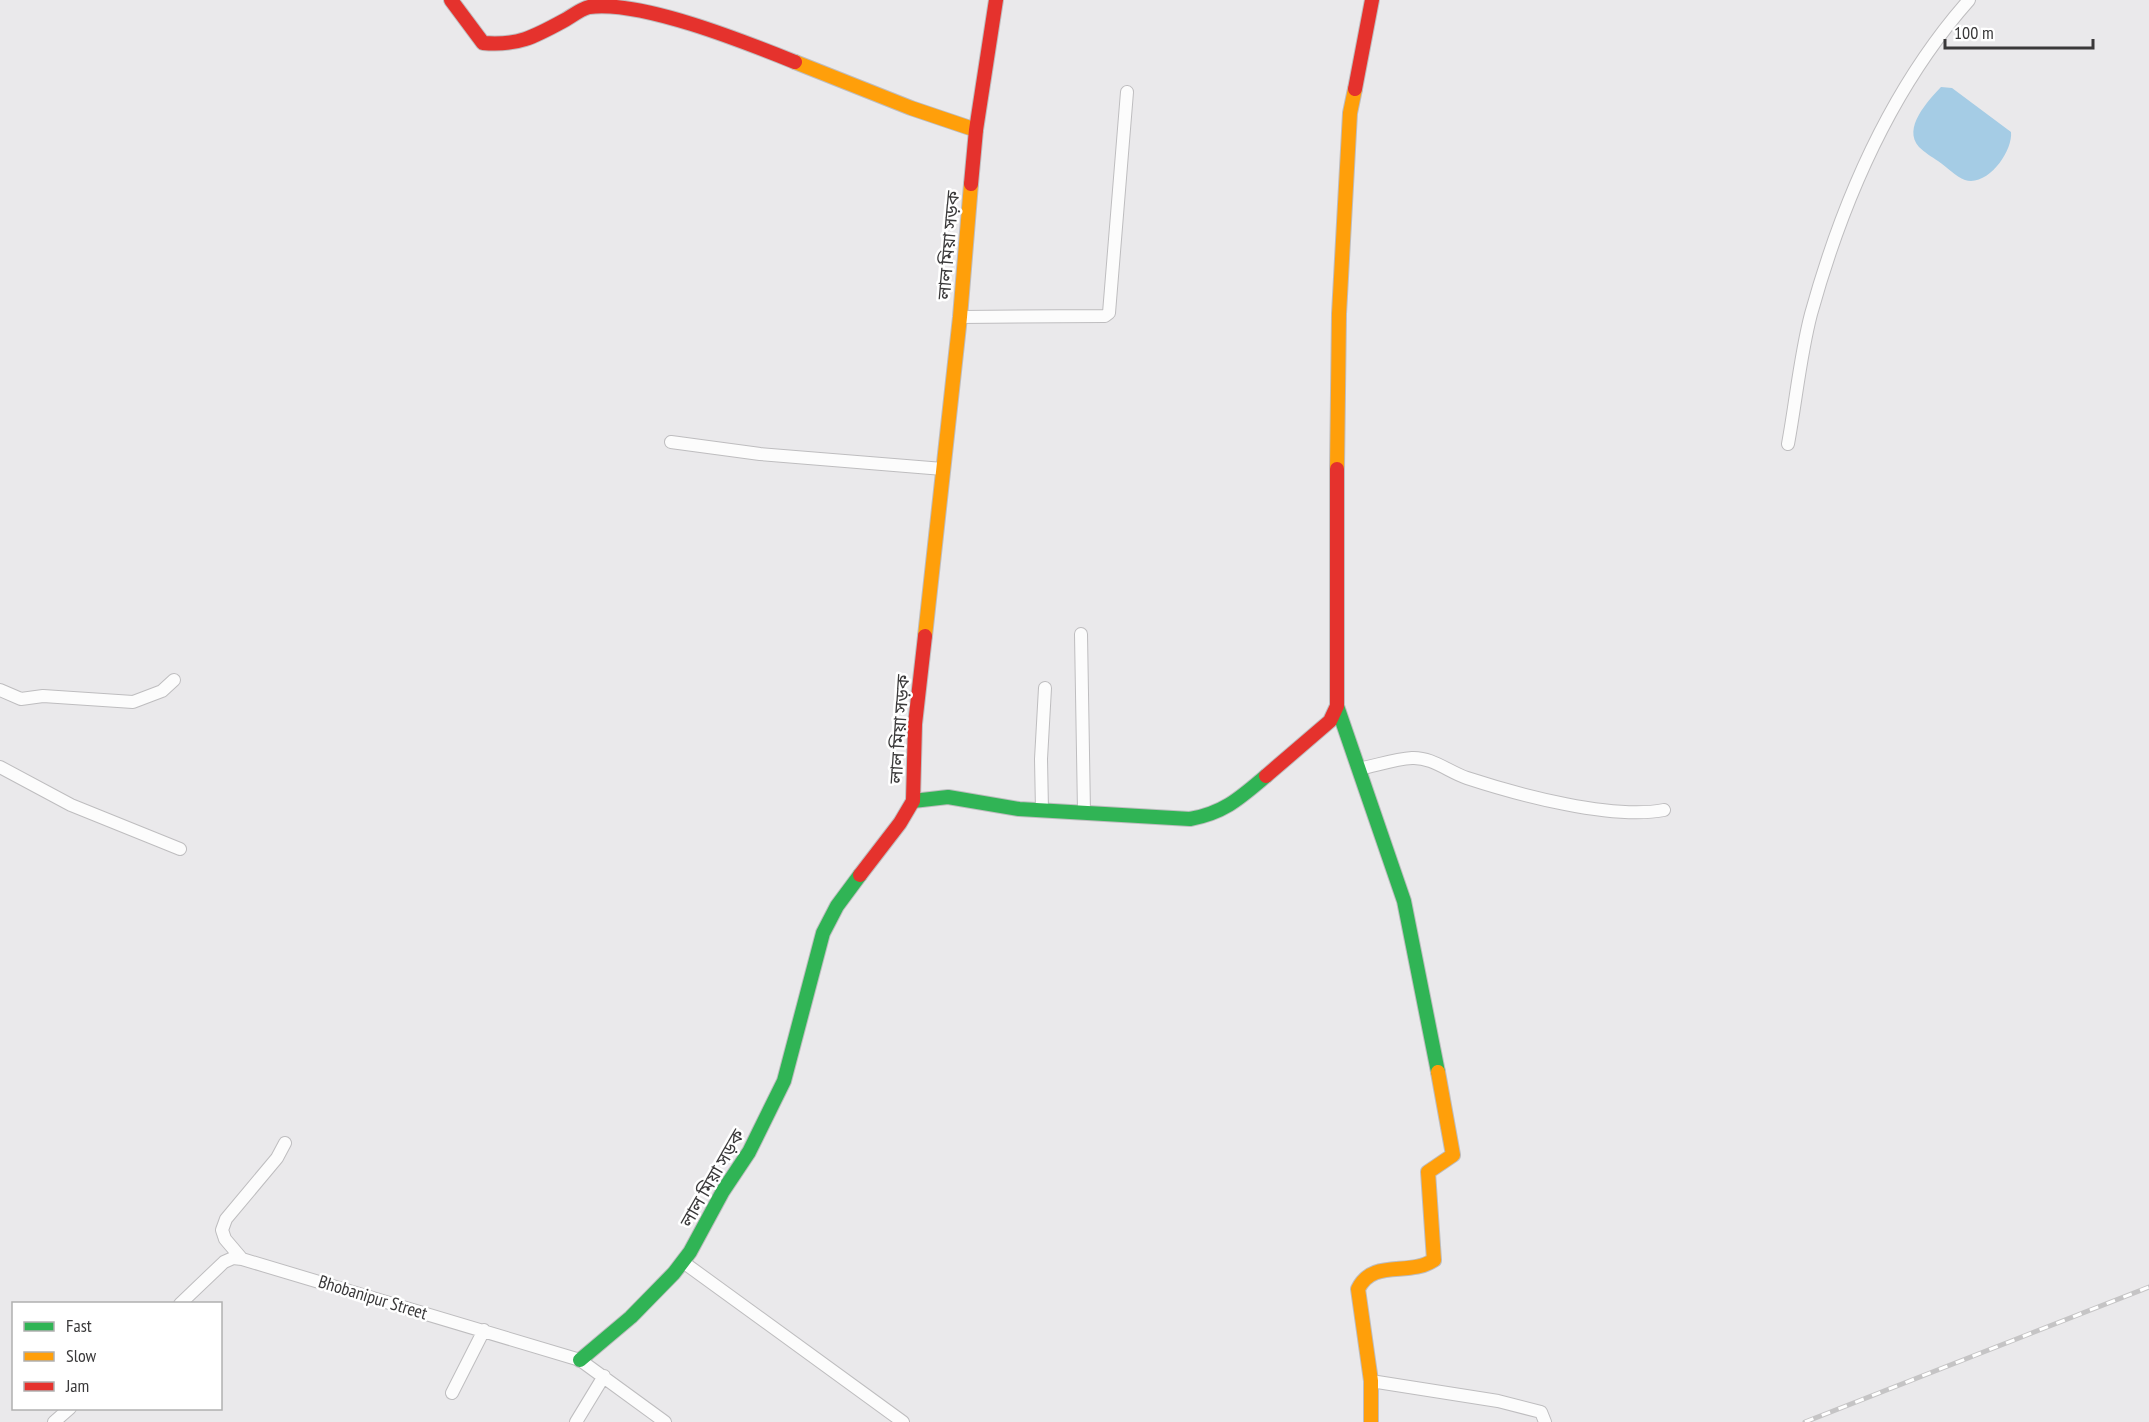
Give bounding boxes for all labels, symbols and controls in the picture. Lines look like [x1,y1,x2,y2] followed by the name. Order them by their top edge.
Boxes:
[1945,12,2094,50] scale bar
[1954,21,1994,44] text: 100 m
[932,189,964,301] street label: লাল মিয়া সড়ক
[884,673,914,785] street label: লাল মিয়া সড়ক
[674,1125,749,1232] street label: লাল মিয়া সড়ক
[316,1270,430,1324] street label: Bhobanipur Street
[12,1302,222,1410] legend
[66,1314,92,1337] text: Fast
[66,1344,97,1367] text: Slow
[65,1374,89,1397] text: Jam

